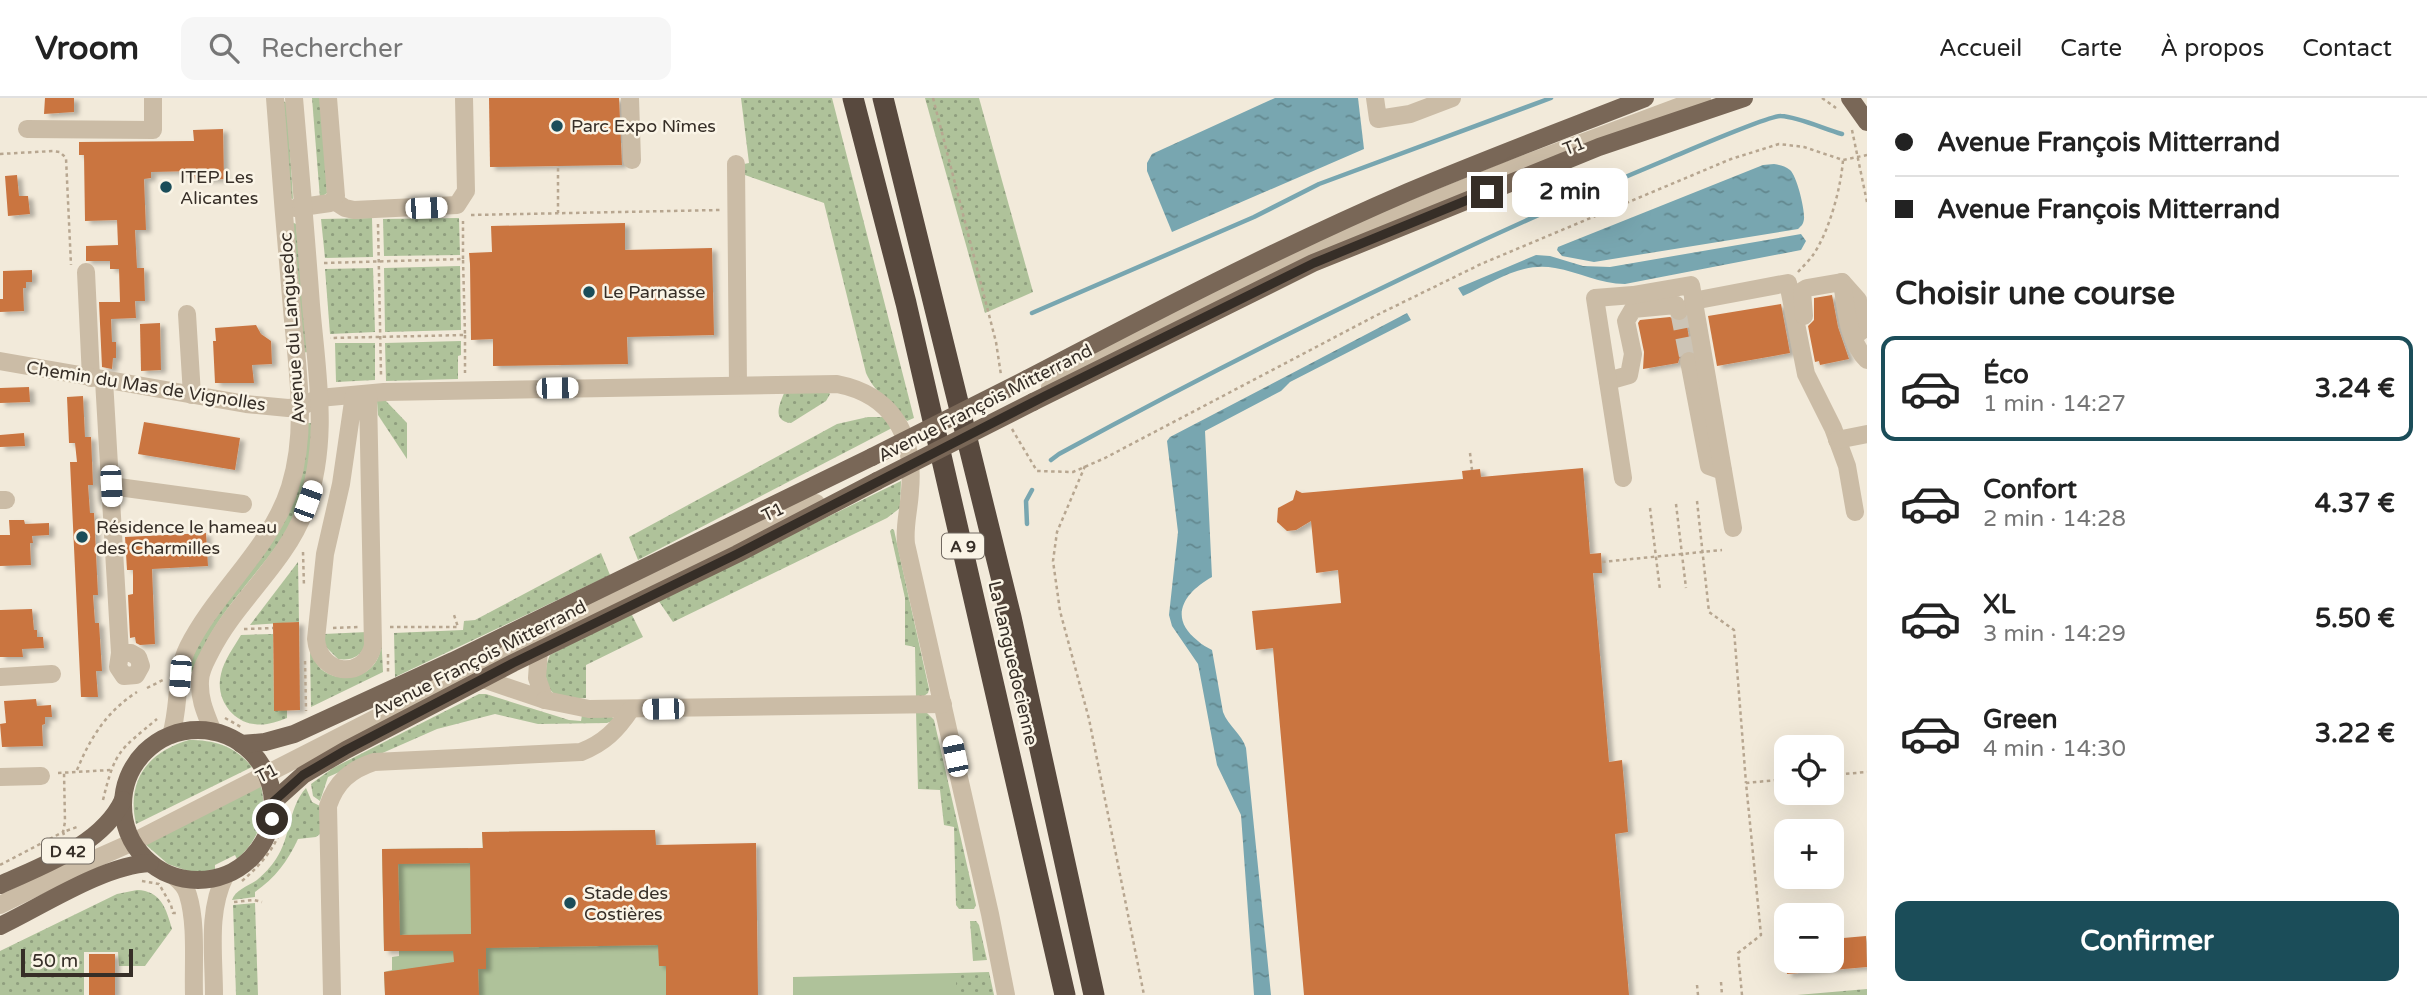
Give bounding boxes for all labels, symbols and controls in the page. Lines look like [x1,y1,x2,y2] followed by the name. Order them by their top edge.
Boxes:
[181,17,671,80] search box
[35,29,139,68] text: Vroom
[205,29,243,67] icon: search
[261,33,403,64] text: Rechercher
[1939,34,2022,63] text: Accueil
[2060,34,2122,63] text: Carte
[2160,34,2264,63] text: À propos
[2302,34,2392,63] text: Contact
[571,115,716,137] place label: Parc Expo Nîmes
[549,118,565,134] marker: Parc Expo Nîmes
[1937,127,2280,158] text: Avenue François Mitterrand
[1560,132,1588,160] street label: T1
[180,166,258,209] place label: ITEP Les Alicantes
[1512,168,1627,217] callout: 2 min
[1471,176,1503,208] route end
[1539,178,1601,206] text: 2 min
[158,179,174,195] marker: ITEP Les Alicantes
[1937,194,2280,225] text: Avenue François Mitterrand
[405,197,448,219] car
[274,231,310,425] street label: Avenue du Languedoc
[1895,275,2175,313] text: Choisir une course
[603,281,705,303] place label: Le Parnasse
[581,284,597,300] marker: Le Parnasse
[874,339,1096,467] street label: Avenue François Mitterrand
[25,356,267,416] street label: Chemin du Mas de Vignolles
[1899,357,1962,420] icon: car
[1983,359,2029,390] text: Éco
[2315,373,2395,404] text: 3.24 €
[536,377,579,399] car
[1983,390,2126,418] text: 1 min · 14:27
[100,464,123,508] car
[1899,472,1962,535] icon: car
[1983,474,2077,505] text: Confort
[291,478,326,524] car
[2315,488,2395,519] text: 4.37 €
[758,497,788,527] street label: T1
[1983,505,2126,533] text: 2 min · 14:28
[96,516,277,559] place label: Résidence le hameau des Charmilles
[74,529,90,545] marker: Résidence le hameau des Charmilles
[942,534,984,559] road number: A 9
[983,579,1043,747] street label: La Languedocienne
[1899,587,1962,650] icon: car
[1983,589,2015,620] text: XL
[368,595,590,723] street label: Avenue François Mitterrand
[2315,603,2395,634] text: 5.50 €
[1983,620,2126,648] text: 3 min · 14:29
[169,654,192,698] car
[642,698,685,720] car
[1899,702,1962,765] icon: car
[1983,704,2058,735] text: Green
[2315,718,2395,749] text: 3.22 €
[941,733,970,779] car
[1774,735,1844,973] map controls
[1774,735,1844,805] button: locate
[1983,735,2126,763] text: 4 min · 14:30
[252,758,282,788] street label: T1
[256,803,288,835] route start
[1774,819,1844,889] button: +
[42,838,94,864] road number: D 42
[584,882,668,925] place label: Stade des Costières
[562,895,578,911] marker: Stade des Costières
[1895,901,2399,981] button: Confirmer
[1774,903,1844,973] button: −
[21,946,133,978] scale bar
[32,950,78,972] text: 50 m

